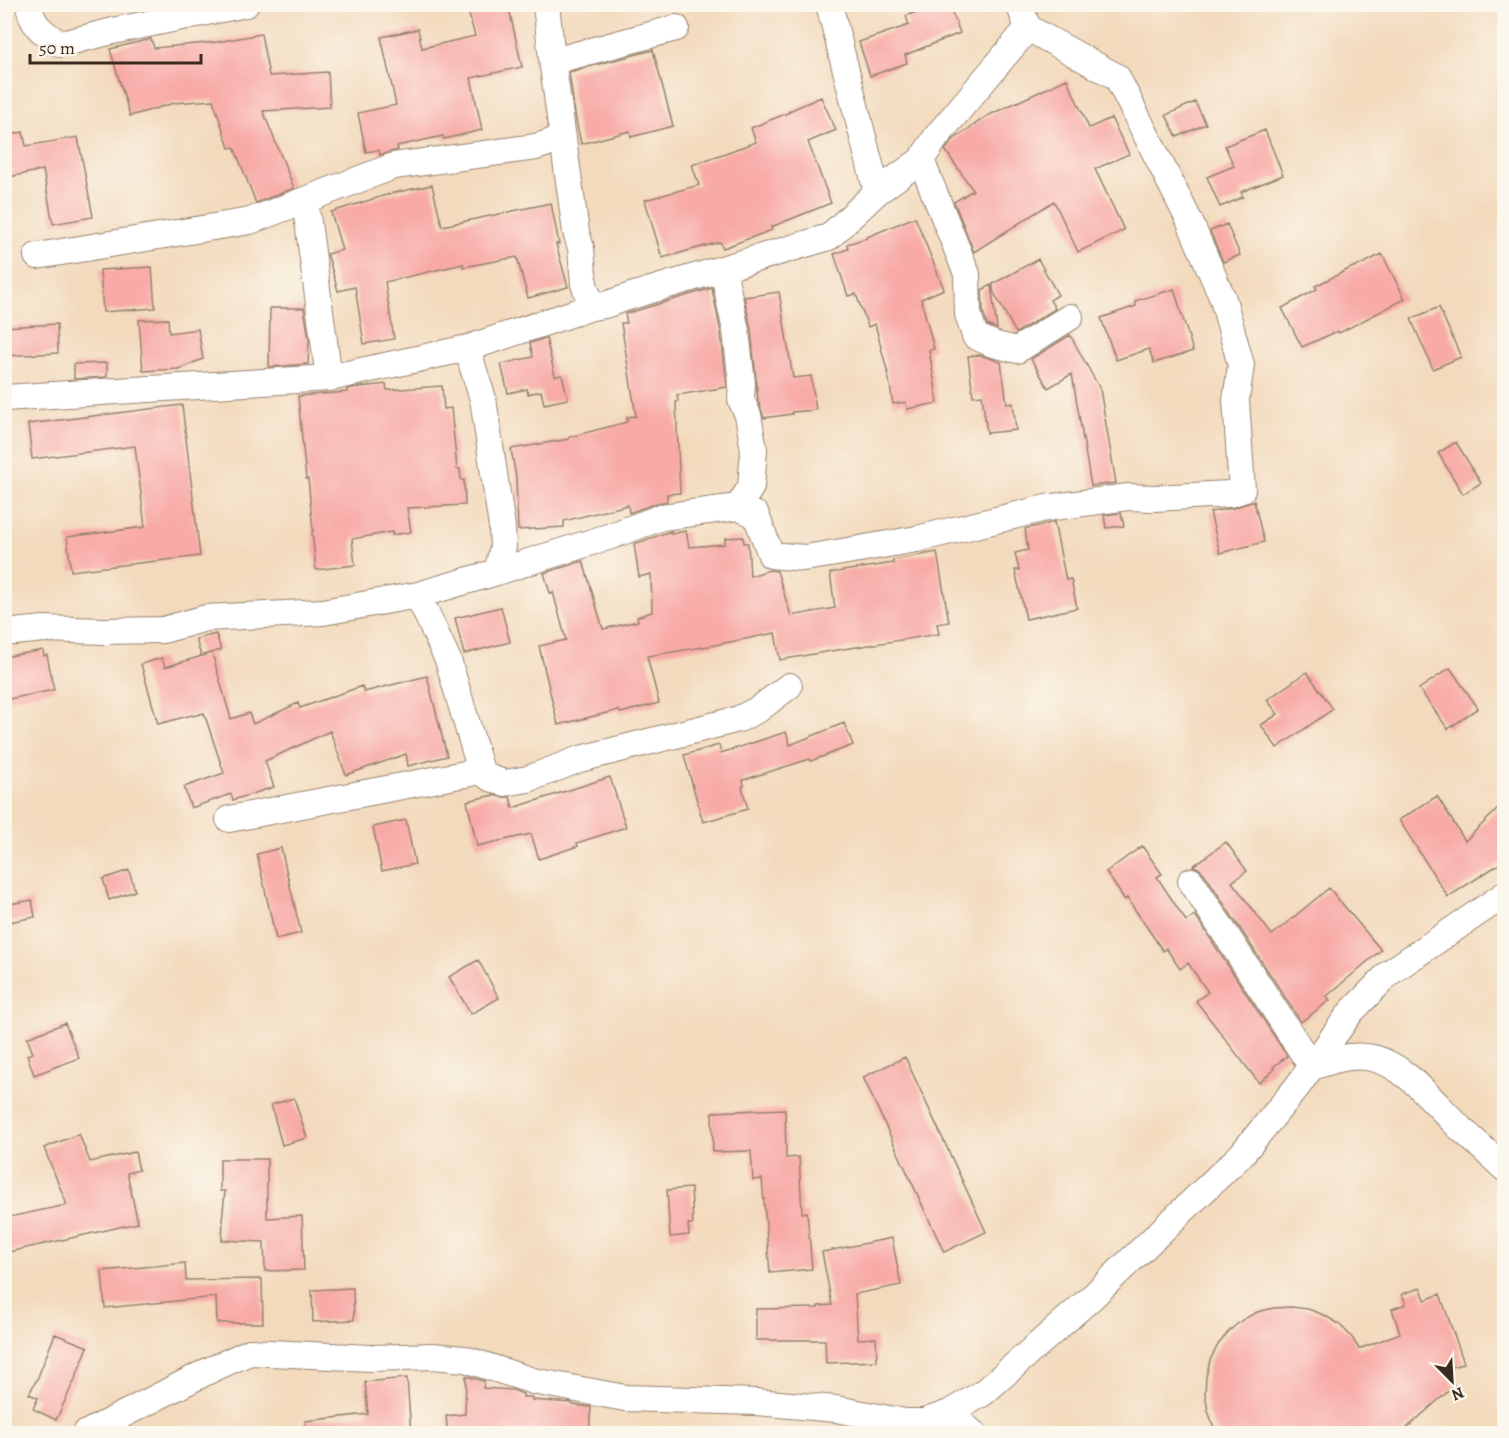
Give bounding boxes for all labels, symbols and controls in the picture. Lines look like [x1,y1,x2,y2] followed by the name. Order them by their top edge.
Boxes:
[30,27,201,65] scale bar
[39,36,75,60] text: 50 m
[1422,1351,1482,1411] north arrow
[1448,1381,1467,1406] text: N

